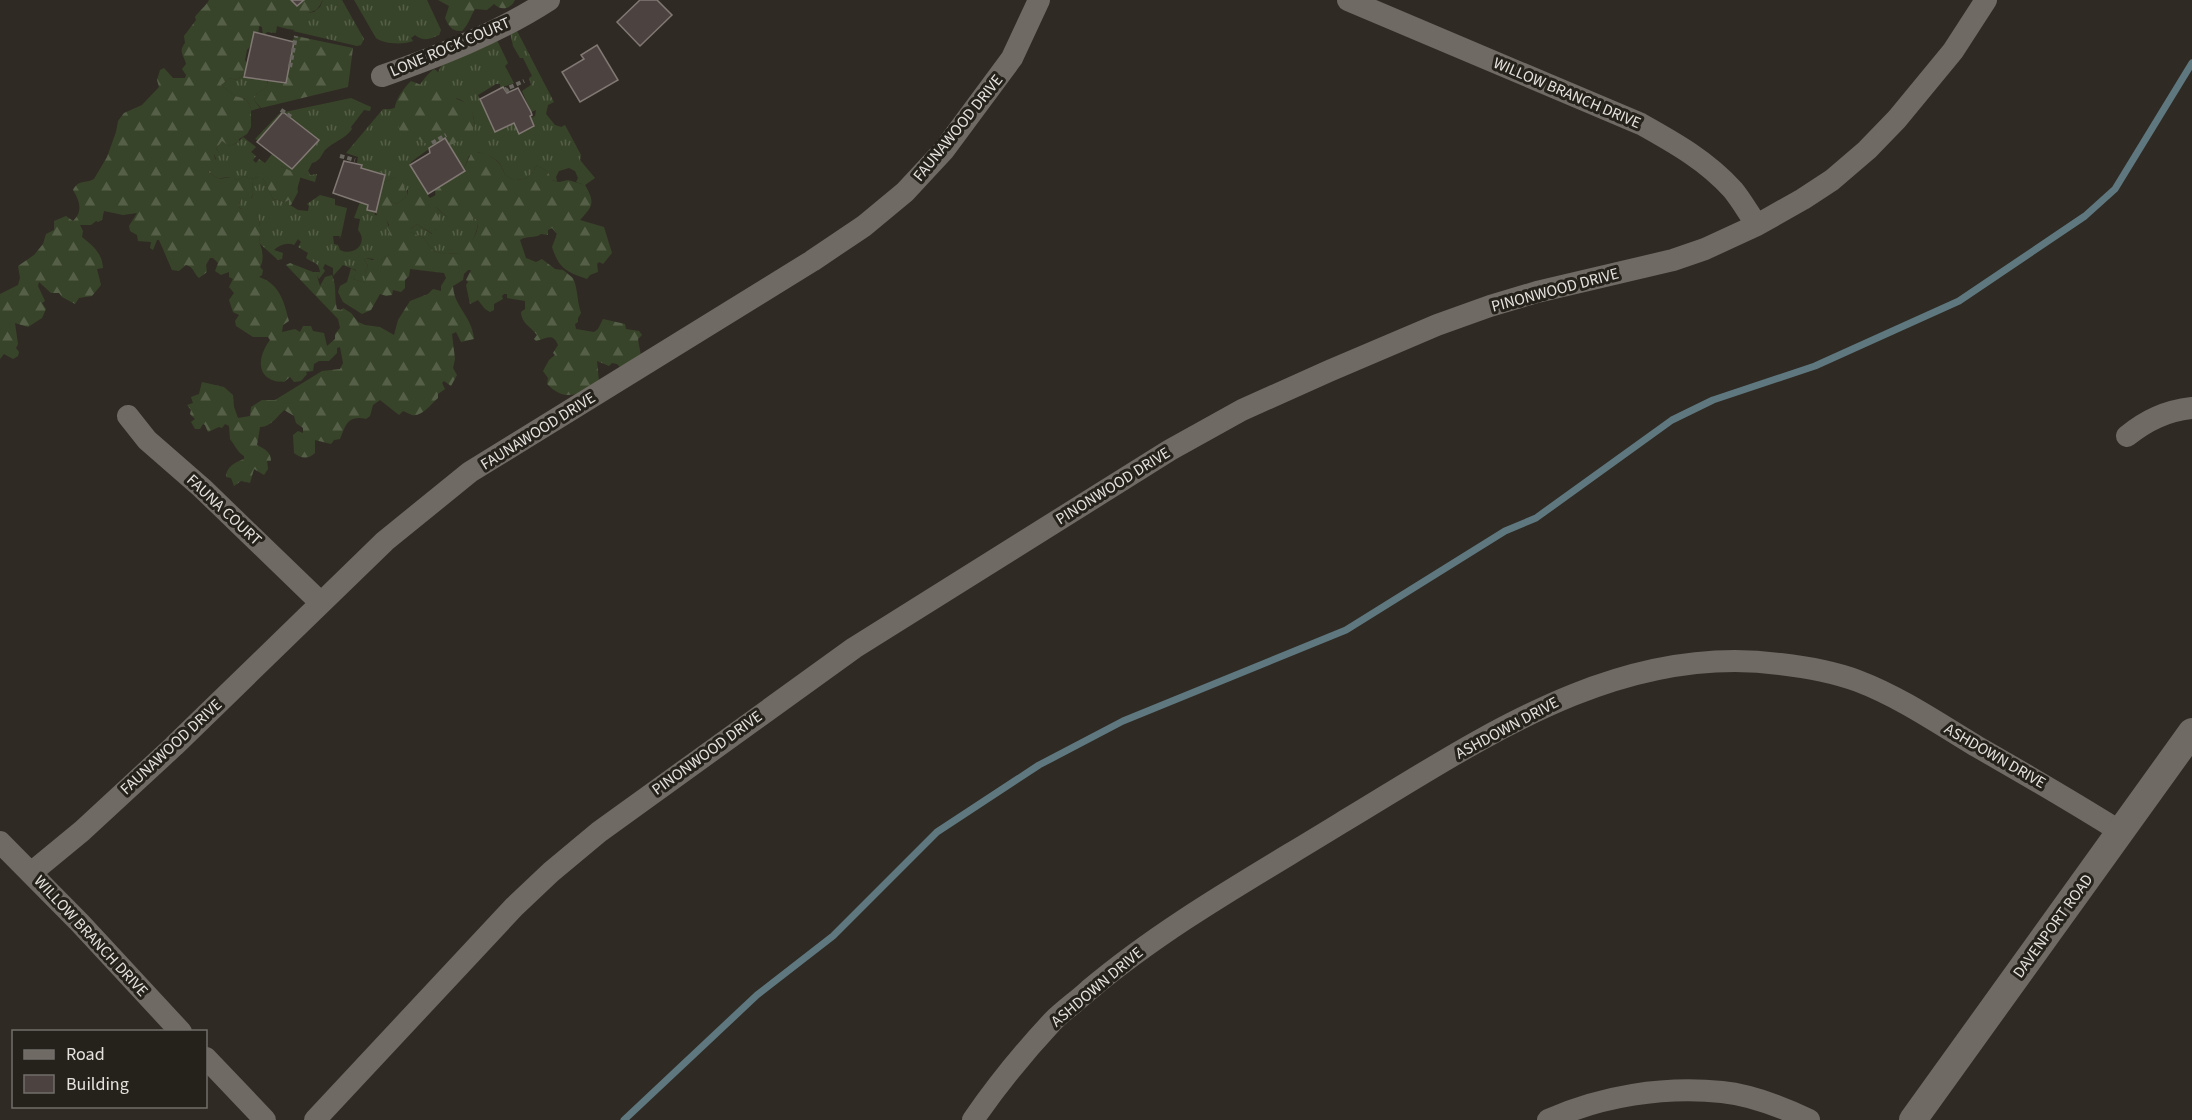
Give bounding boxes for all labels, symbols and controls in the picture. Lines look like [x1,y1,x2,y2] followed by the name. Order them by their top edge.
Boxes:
[387,12,514,82] street label: LONE ROCK COURT
[1490,52,1644,134] street label: WILLOW BRANCH DRIVE
[908,70,1008,186] street label: FAUNAWOOD DRIVE
[1489,262,1621,318] street label: PINONWOOD DRIVE
[476,387,600,475] street label: FAUNAWOOD DRIVE
[1052,442,1174,530] street label: PINONWOOD DRIVE
[182,469,267,551] street label: FAUNA COURT
[1452,692,1562,764] street label: ASHDOWN DRIVE
[115,694,227,800] street label: FAUNAWOOD DRIVE
[647,706,767,800] street label: PINONWOOD DRIVE
[1940,718,2050,794] street label: ASHDOWN DRIVE
[2008,869,2098,982] street label: DAVENPORT ROAD
[29,871,153,1001] street label: WILLOW BRANCH DRIVE
[1046,942,1148,1032] street label: ASHDOWN DRIVE
[12,1030,207,1108] legend
[66,1042,105,1067] text: Road
[66,1072,129,1097] text: Building

